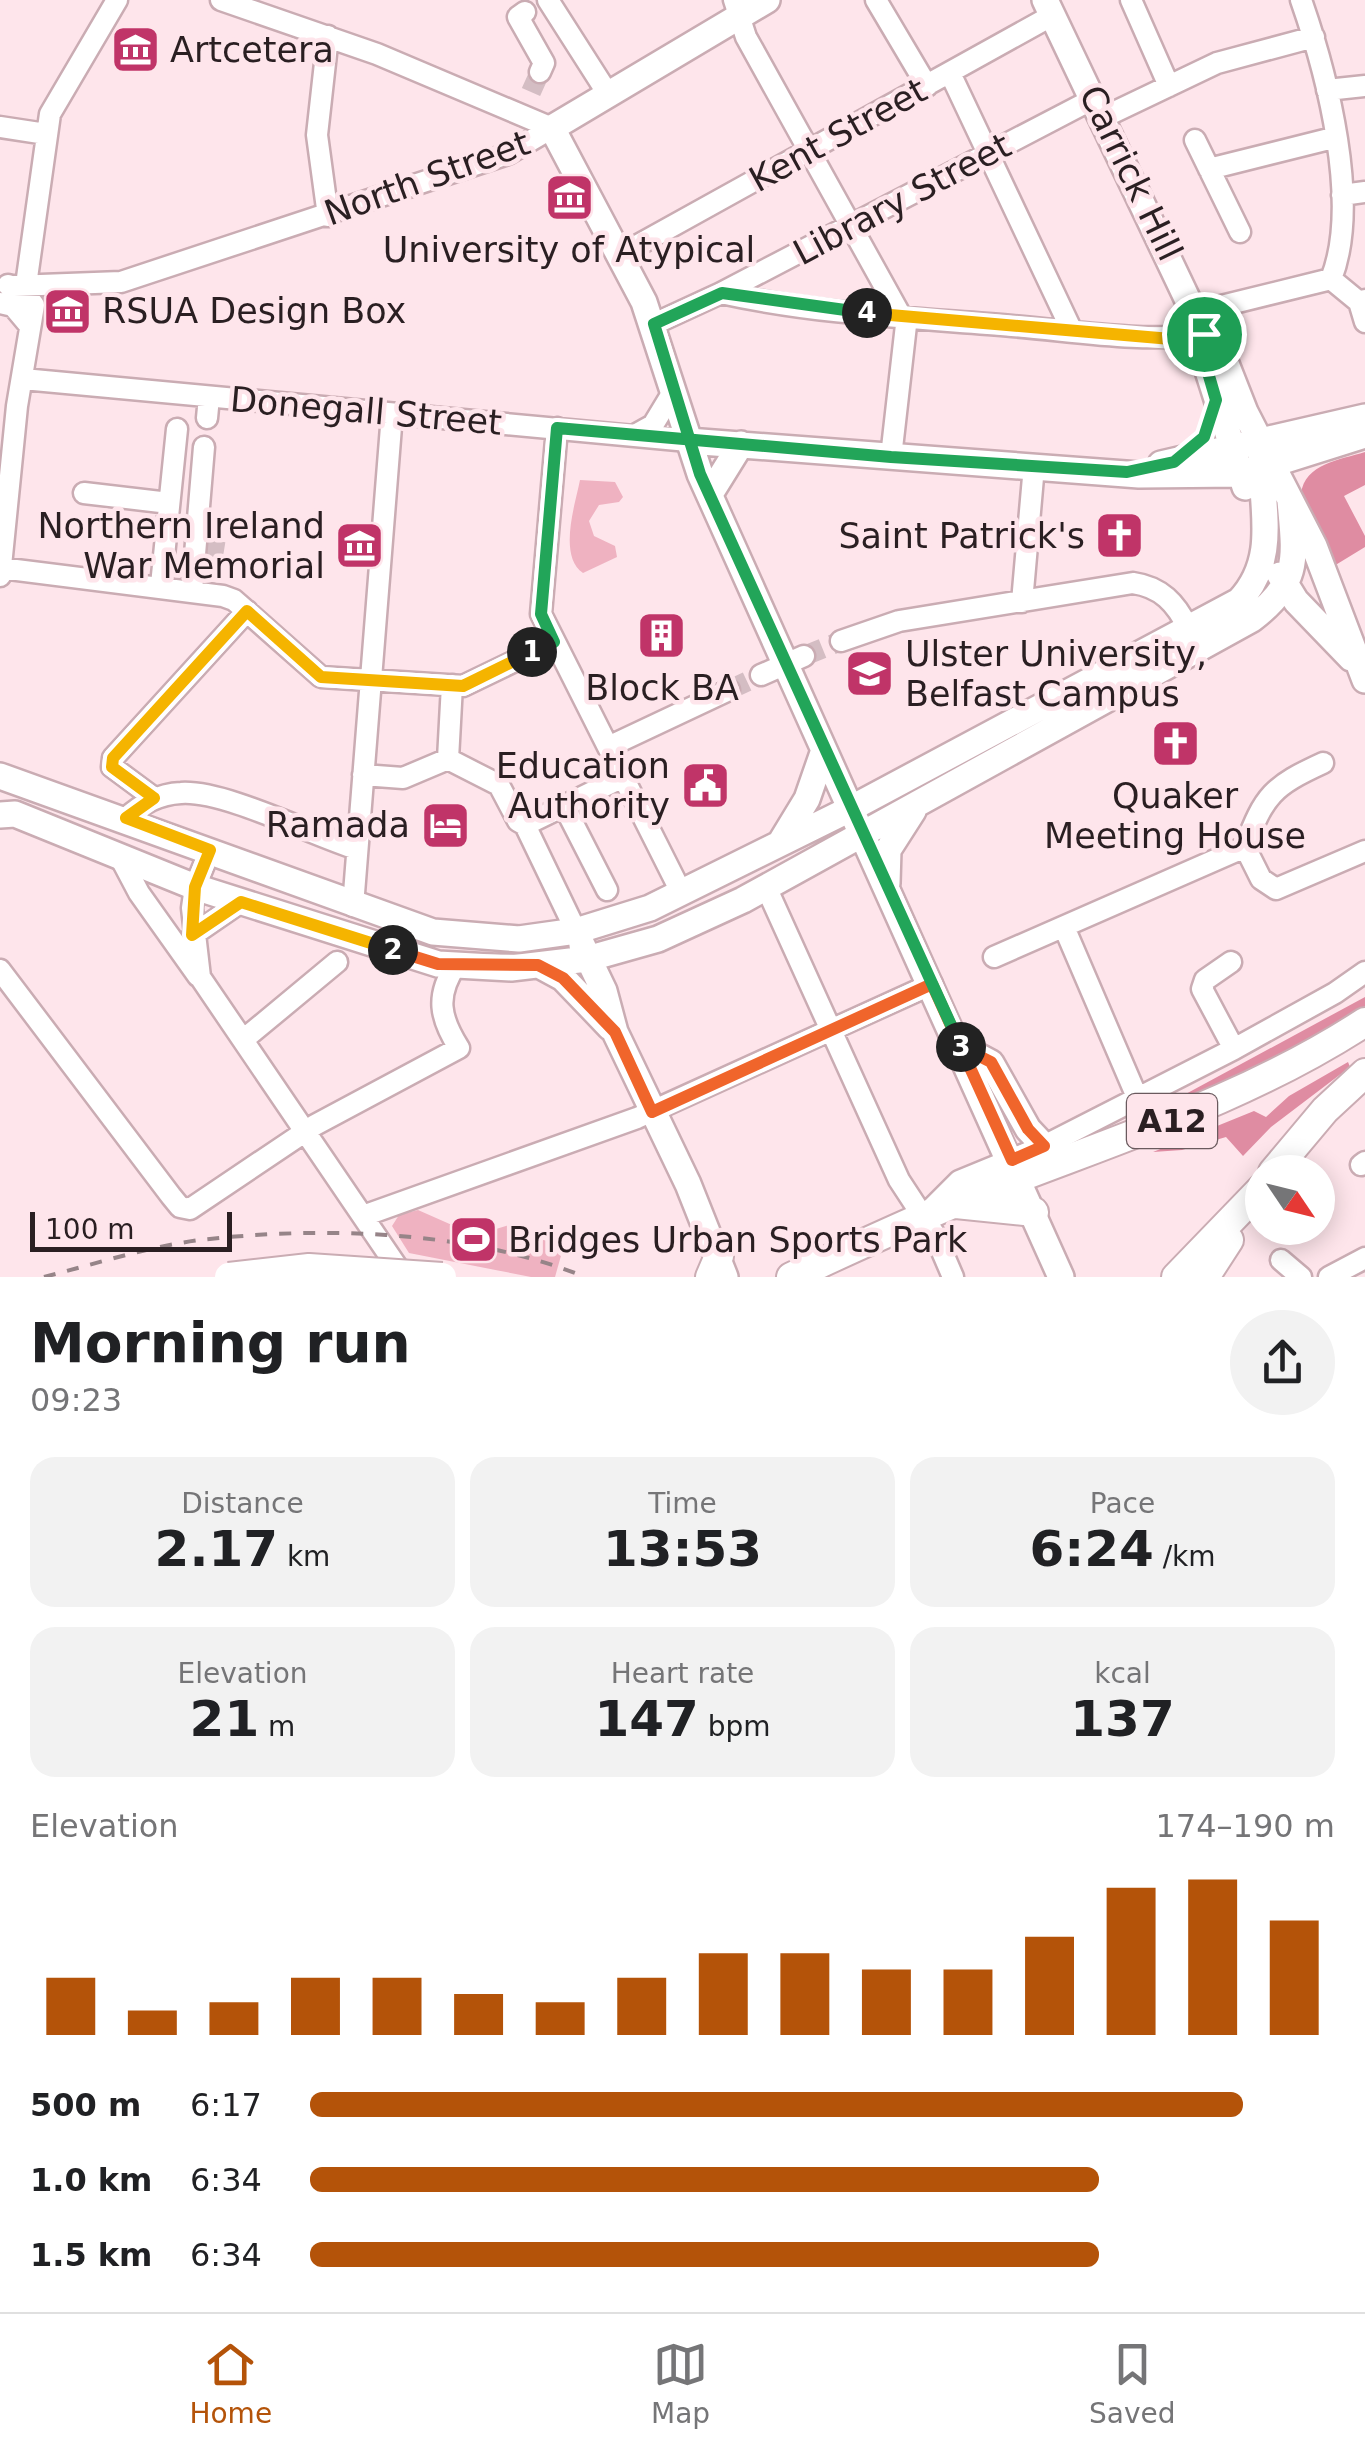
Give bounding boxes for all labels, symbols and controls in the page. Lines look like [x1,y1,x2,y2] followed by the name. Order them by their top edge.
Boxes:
[109,24,161,76] museum icon: Artcetera
[170,30,334,70] place label: Artcetera
[743,70,933,200] street label: Kent Street
[1071,79,1191,267] street label: Carrick Hill
[319,122,535,234] street label: North Street
[787,125,1017,273] street label: Library Street
[543,172,595,224] museum icon: University of Atypical
[383,230,755,270] place label: University of Atypical
[41,285,93,337] museum icon: RSUA Design Box
[842,288,892,338] pin: 4
[102,291,406,331] place label: RSUA Design Box
[1162,292,1247,377] pin
[857,296,877,329] text: 4
[1177,307,1232,362] icon: arrive
[228,379,504,443] street label: Donegall Street
[37,506,325,586] place label: Northern Ireland War Memorial
[1094,510,1146,562] church icon: Saint Patrick's
[838,516,1085,556] place label: Saint Patrick's
[334,520,386,572] museum icon: Northern Ireland War Memorial
[636,610,688,662] building icon: Block BA
[507,627,557,677] pin: 1
[905,634,1207,714] place label: Ulster University, Belfast Campus
[522,635,542,668] text: 1
[844,648,896,700] school or university icon: Ulster University, Belfast Campus
[585,668,739,708] place label: Block BA
[1149,718,1201,770] church icon: Quaker Meeting House
[496,746,670,826] place label: Education Authority
[679,760,731,812] public building icon: Education Authority
[1044,776,1306,856] place label: Quaker Meeting House
[419,799,471,851] hotel icon: Ramada
[266,805,410,845] place label: Ramada
[368,925,418,975] pin: 2
[383,933,403,966] text: 2
[936,1022,986,1072] pin: 3
[951,1030,971,1063] text: 3
[1127,1094,1217,1148] road number: A12
[1245,1155,1335,1245] north arrow
[1245,1155,1335,1245] map controls
[30,1207,232,1252] scale bar
[45,1213,135,1246] text: 100 m
[447,1214,499,1266] sports icon: Bridges Urban Sports Park
[508,1220,968,1260] place label: Bridges Urban Sports Park
[1230,1310,1335,1415] button: share
[30,1311,411,1375] text: Morning run
[30,1381,122,1419] text: 09:23
[181,1487,304,1520] text: Distance
[648,1487,717,1520] text: Time
[1090,1487,1155,1520] text: Pace
[155,1520,278,1578] text: 2.17
[603,1520,762,1578] text: 13:53
[1029,1520,1154,1578] text: 6:24
[278,1540,330,1573] text: km
[1154,1540,1216,1573] text: /km
[177,1657,308,1690] text: Elevation
[611,1657,754,1690] text: Heart rate
[1094,1657,1151,1690] text: kcal
[190,1690,259,1748] text: 21
[594,1690,699,1748] text: 147
[1070,1690,1175,1748] text: 137
[259,1710,295,1743] text: m
[699,1710,771,1743] text: bpm
[30,1807,179,1845] text: Elevation
[1156,1807,1335,1845] text: 174–190 m
[30,2086,141,2124] text: 500 m
[190,2086,262,2124] text: 6:17
[30,2161,152,2199] text: 1.0 km
[190,2161,262,2199] text: 6:34
[30,2236,152,2274] text: 1.5 km
[190,2236,262,2274] text: 6:34
[189,2337,272,2430] tab: Home
[651,2337,710,2430] tab: Map
[1089,2337,1176,2430] tab: Saved

